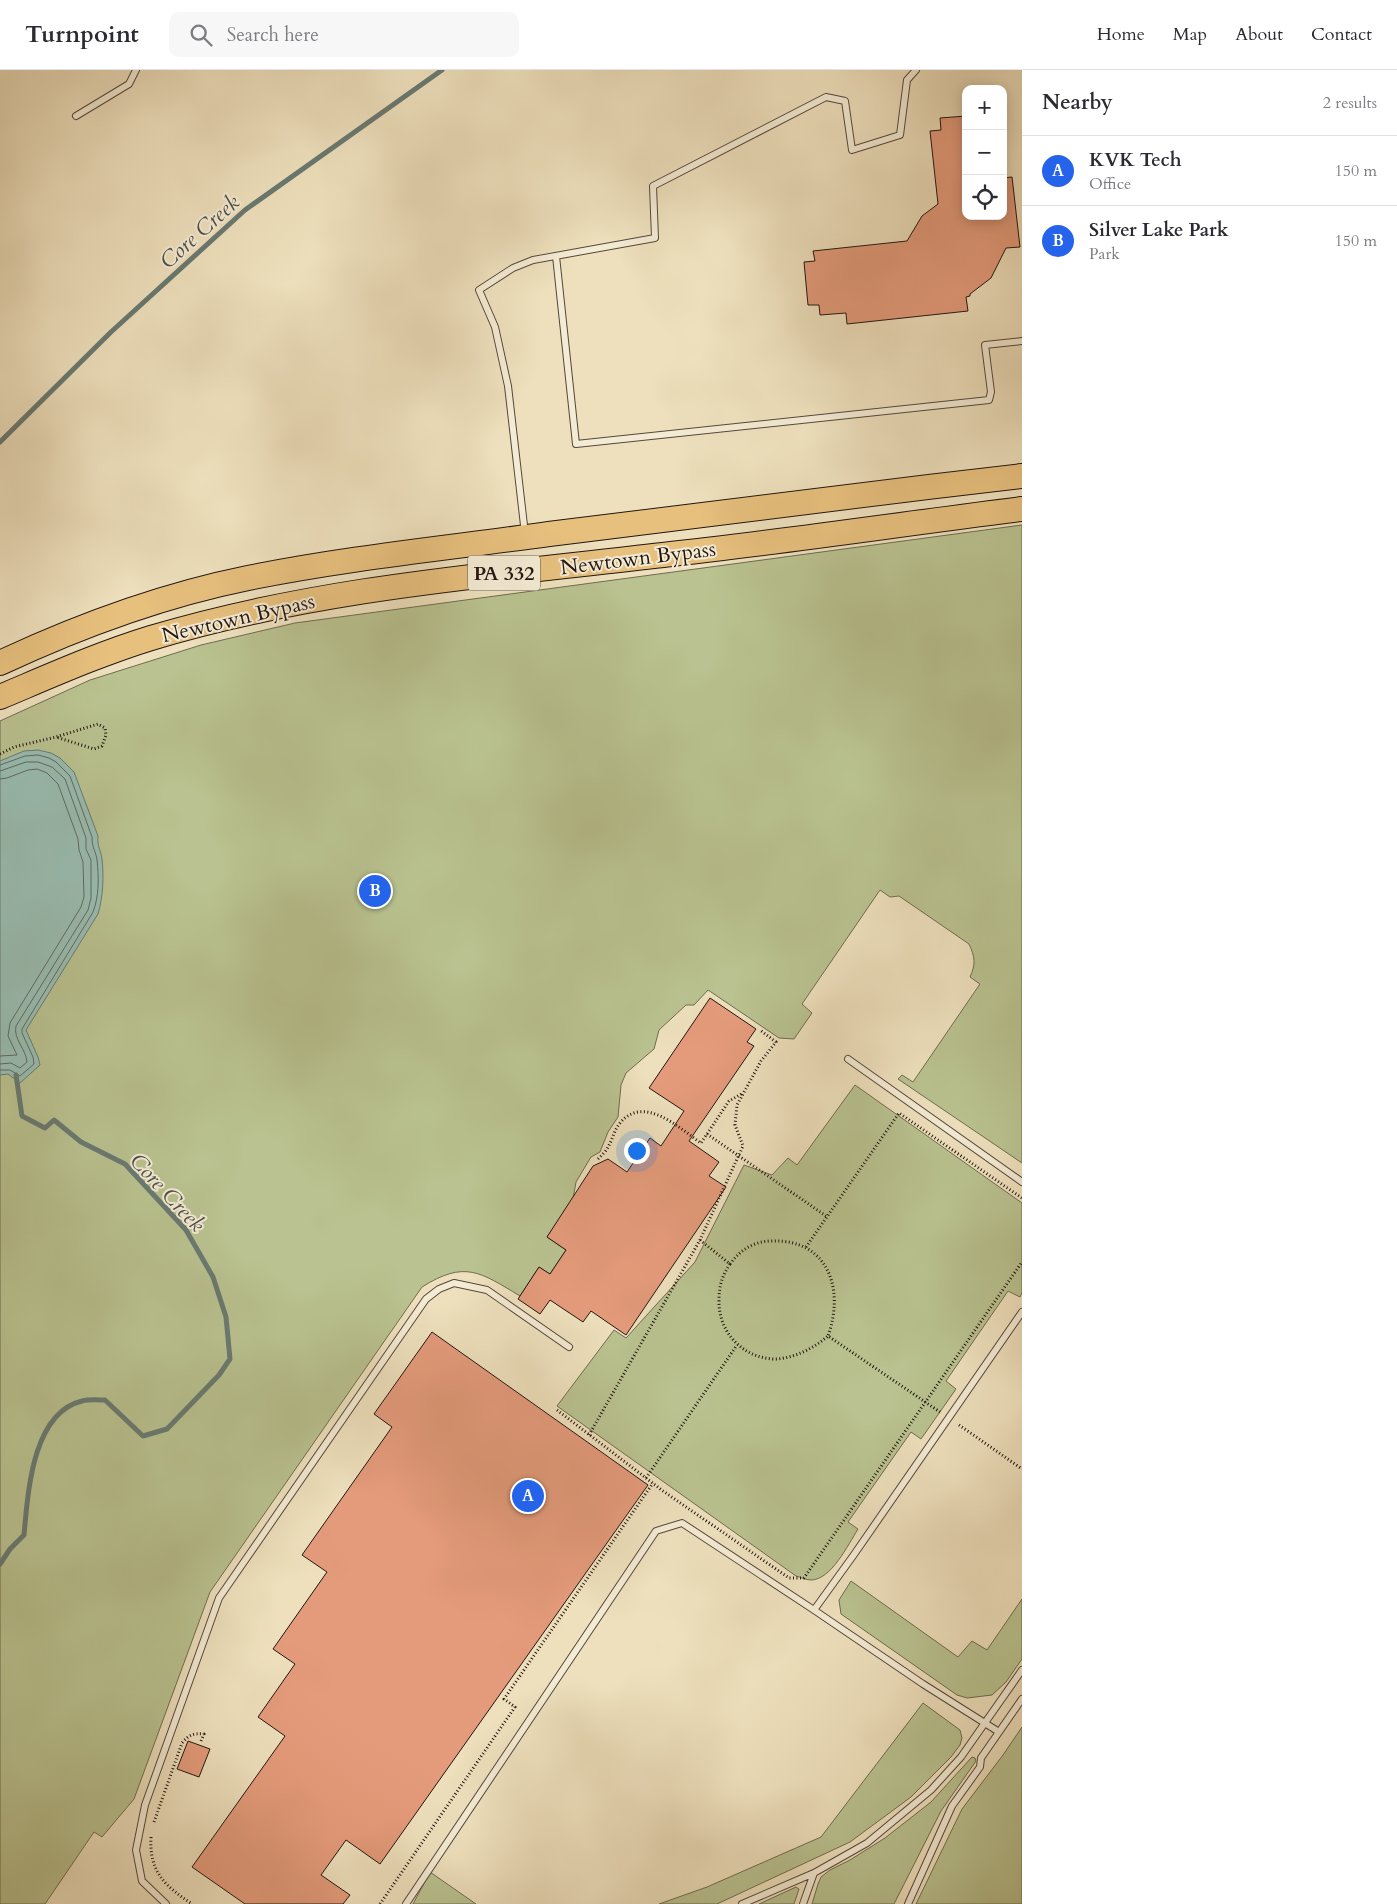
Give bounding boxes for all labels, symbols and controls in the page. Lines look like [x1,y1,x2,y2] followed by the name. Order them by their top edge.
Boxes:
[169,12,519,57] search box
[25,18,139,51] text: Turnpoint
[187,21,215,49] icon: search
[227,22,319,48] text: Search here
[1097,22,1145,47] text: Home
[1173,22,1207,47] text: Map
[1235,22,1283,47] text: About
[1311,22,1372,47] text: Contact
[962,85,1007,220] map controls
[962,85,1007,130] button: +
[1042,88,1113,117] text: Nearby
[1323,92,1377,114] text: 2 results
[962,130,1007,175] button: −
[1089,147,1182,173] text: KVK Tech
[1052,160,1064,182] text: A
[1335,160,1377,182] text: 150 m
[1089,173,1131,195] text: Office
[962,175,1007,220] button: locate
[153,188,246,276] water label: Core Creek
[1089,217,1229,243] text: Silver Lake Park
[1052,230,1064,252] text: B
[1335,230,1377,252] text: 150 m
[1089,243,1120,265] text: Park
[559,535,717,582] street label: Newtown Bypass
[468,556,540,590] road number: PA 332
[159,587,318,650] street label: Newtown Bypass
[359,872,391,910] pin: B
[624,1138,650,1164] your location
[123,1147,212,1239] water label: Core Creek
[512,1477,544,1515] pin: A

